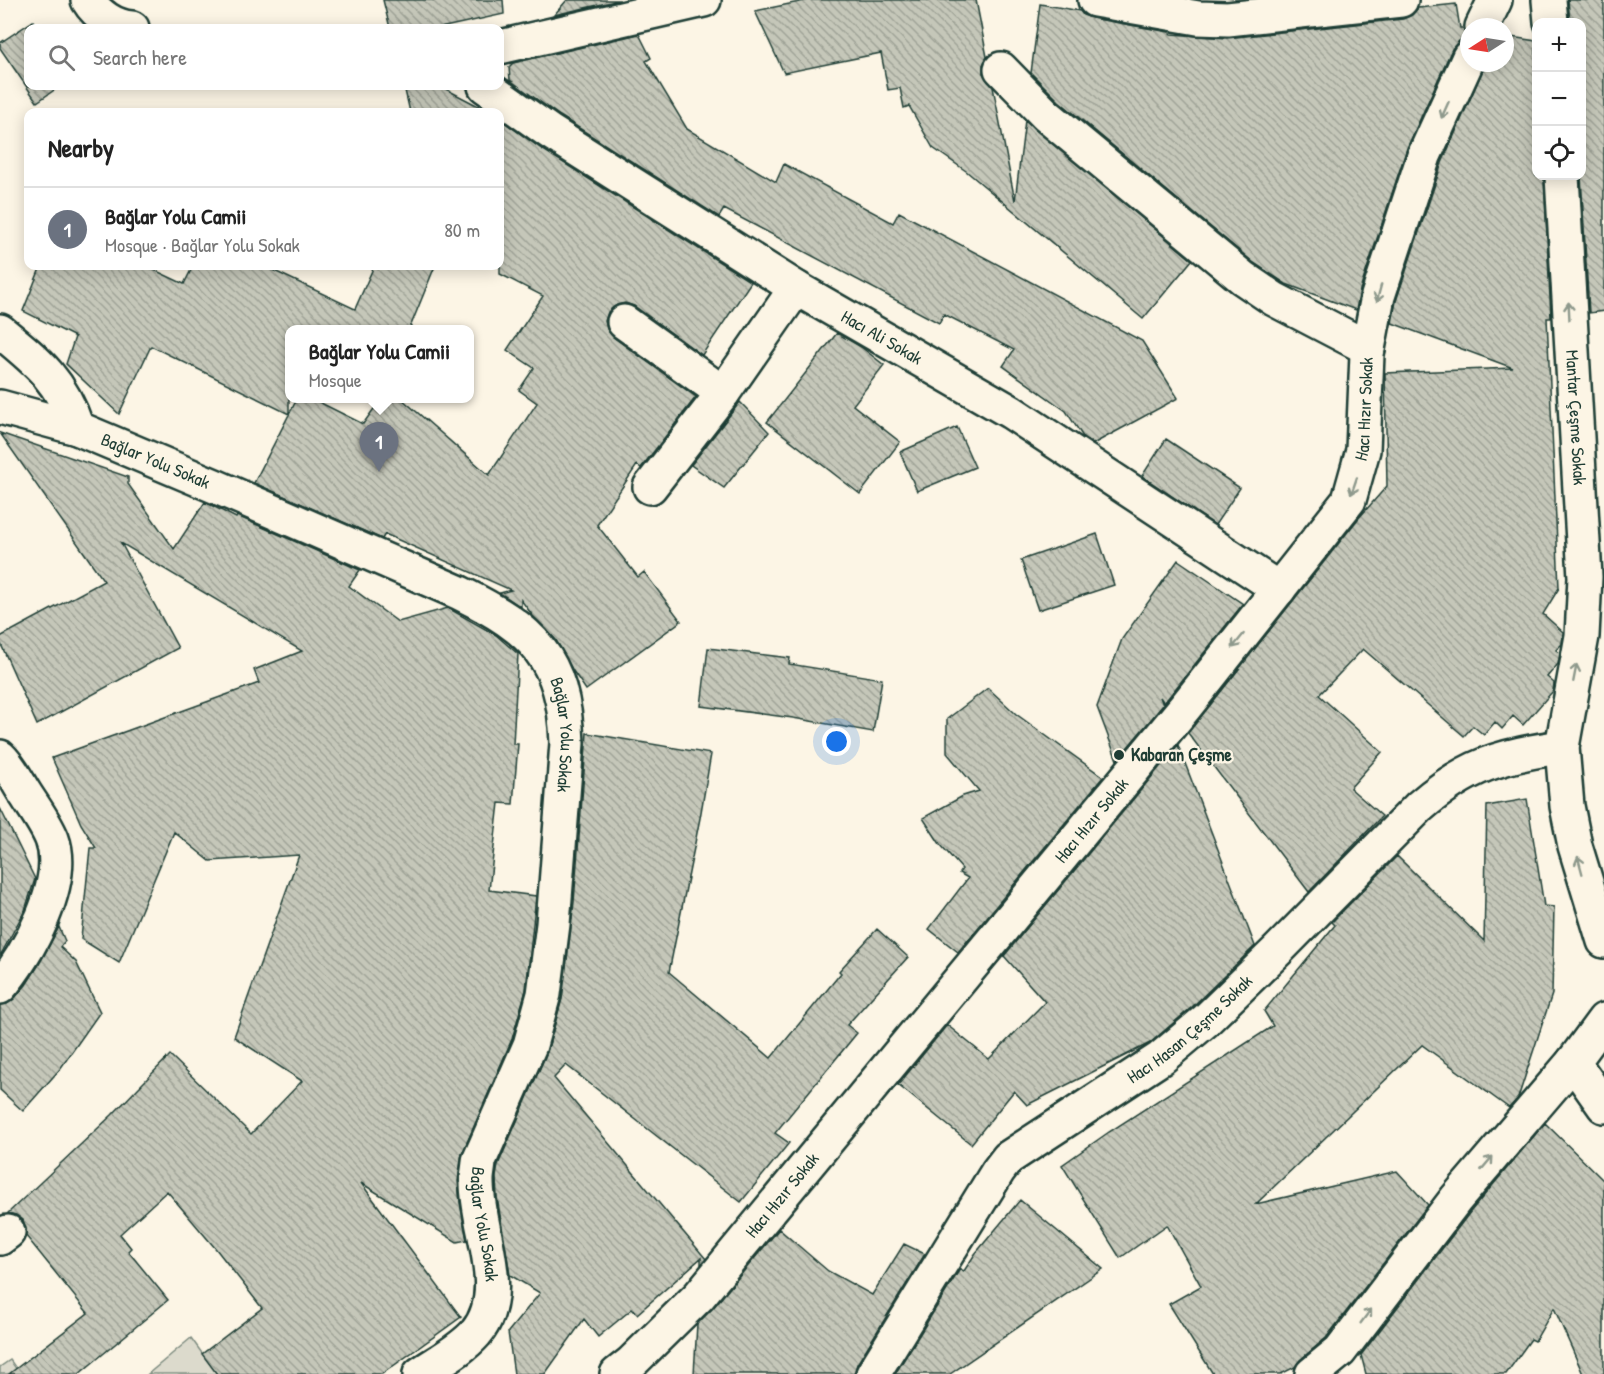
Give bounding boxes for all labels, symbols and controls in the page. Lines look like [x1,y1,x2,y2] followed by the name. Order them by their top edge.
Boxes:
[1460,18,1514,72] north arrow
[1532,18,1586,180] map controls
[1532,18,1586,72] button: +
[24,24,504,90] search box
[45,41,78,74] icon: search
[93,42,187,72] text: Search here
[1532,72,1586,126] button: −
[1438,100,1450,118] one-way arrow
[1532,126,1586,180] button: locate
[48,130,114,165] text: Nearby
[105,201,246,231] text: Bağlar Yolu Camii
[64,216,71,243] text: 1
[444,216,480,243] text: 80 m
[105,231,300,258] text: Mosque · Bağlar Yolu Sokak
[1373,283,1385,302] one-way arrow
[1564,301,1575,321] one-way arrow
[837,304,928,371] street label: Hacı Ali Sokak
[285,325,474,403] popup
[309,336,450,366] text: Bağlar Yolu Camii
[1560,349,1593,486] street label: Mantar Çeşme Sokak
[1348,356,1379,464] street label: Hacı Hızır Sokak
[309,366,362,393] text: Mosque
[360,422,398,472] pin: 1
[97,427,215,495] street label: Bağlar Yolu Sokak
[1347,476,1358,494] one-way arrow
[1231,633,1244,649] one-way arrow
[1570,663,1581,683] one-way arrow
[544,673,580,794] street label: Bağlar Yolu Sokak
[822,727,851,756] your location
[1131,742,1232,767] place label: Kabaran Çeşme
[1112,748,1126,762] marker: Kabaran Çeşme
[1049,772,1134,868] street label: Hacı Hızır Sokak
[1574,856,1585,875] one-way arrow
[1122,968,1258,1089] street label: Hacı Hasan Çeşme Sokak
[739,1147,825,1243] street label: Hacı Hızır Sokak
[1480,1156,1494,1171] one-way arrow
[465,1165,505,1283] street label: Bağlar Yolu Sokak
[1360,1308,1373,1324] one-way arrow

